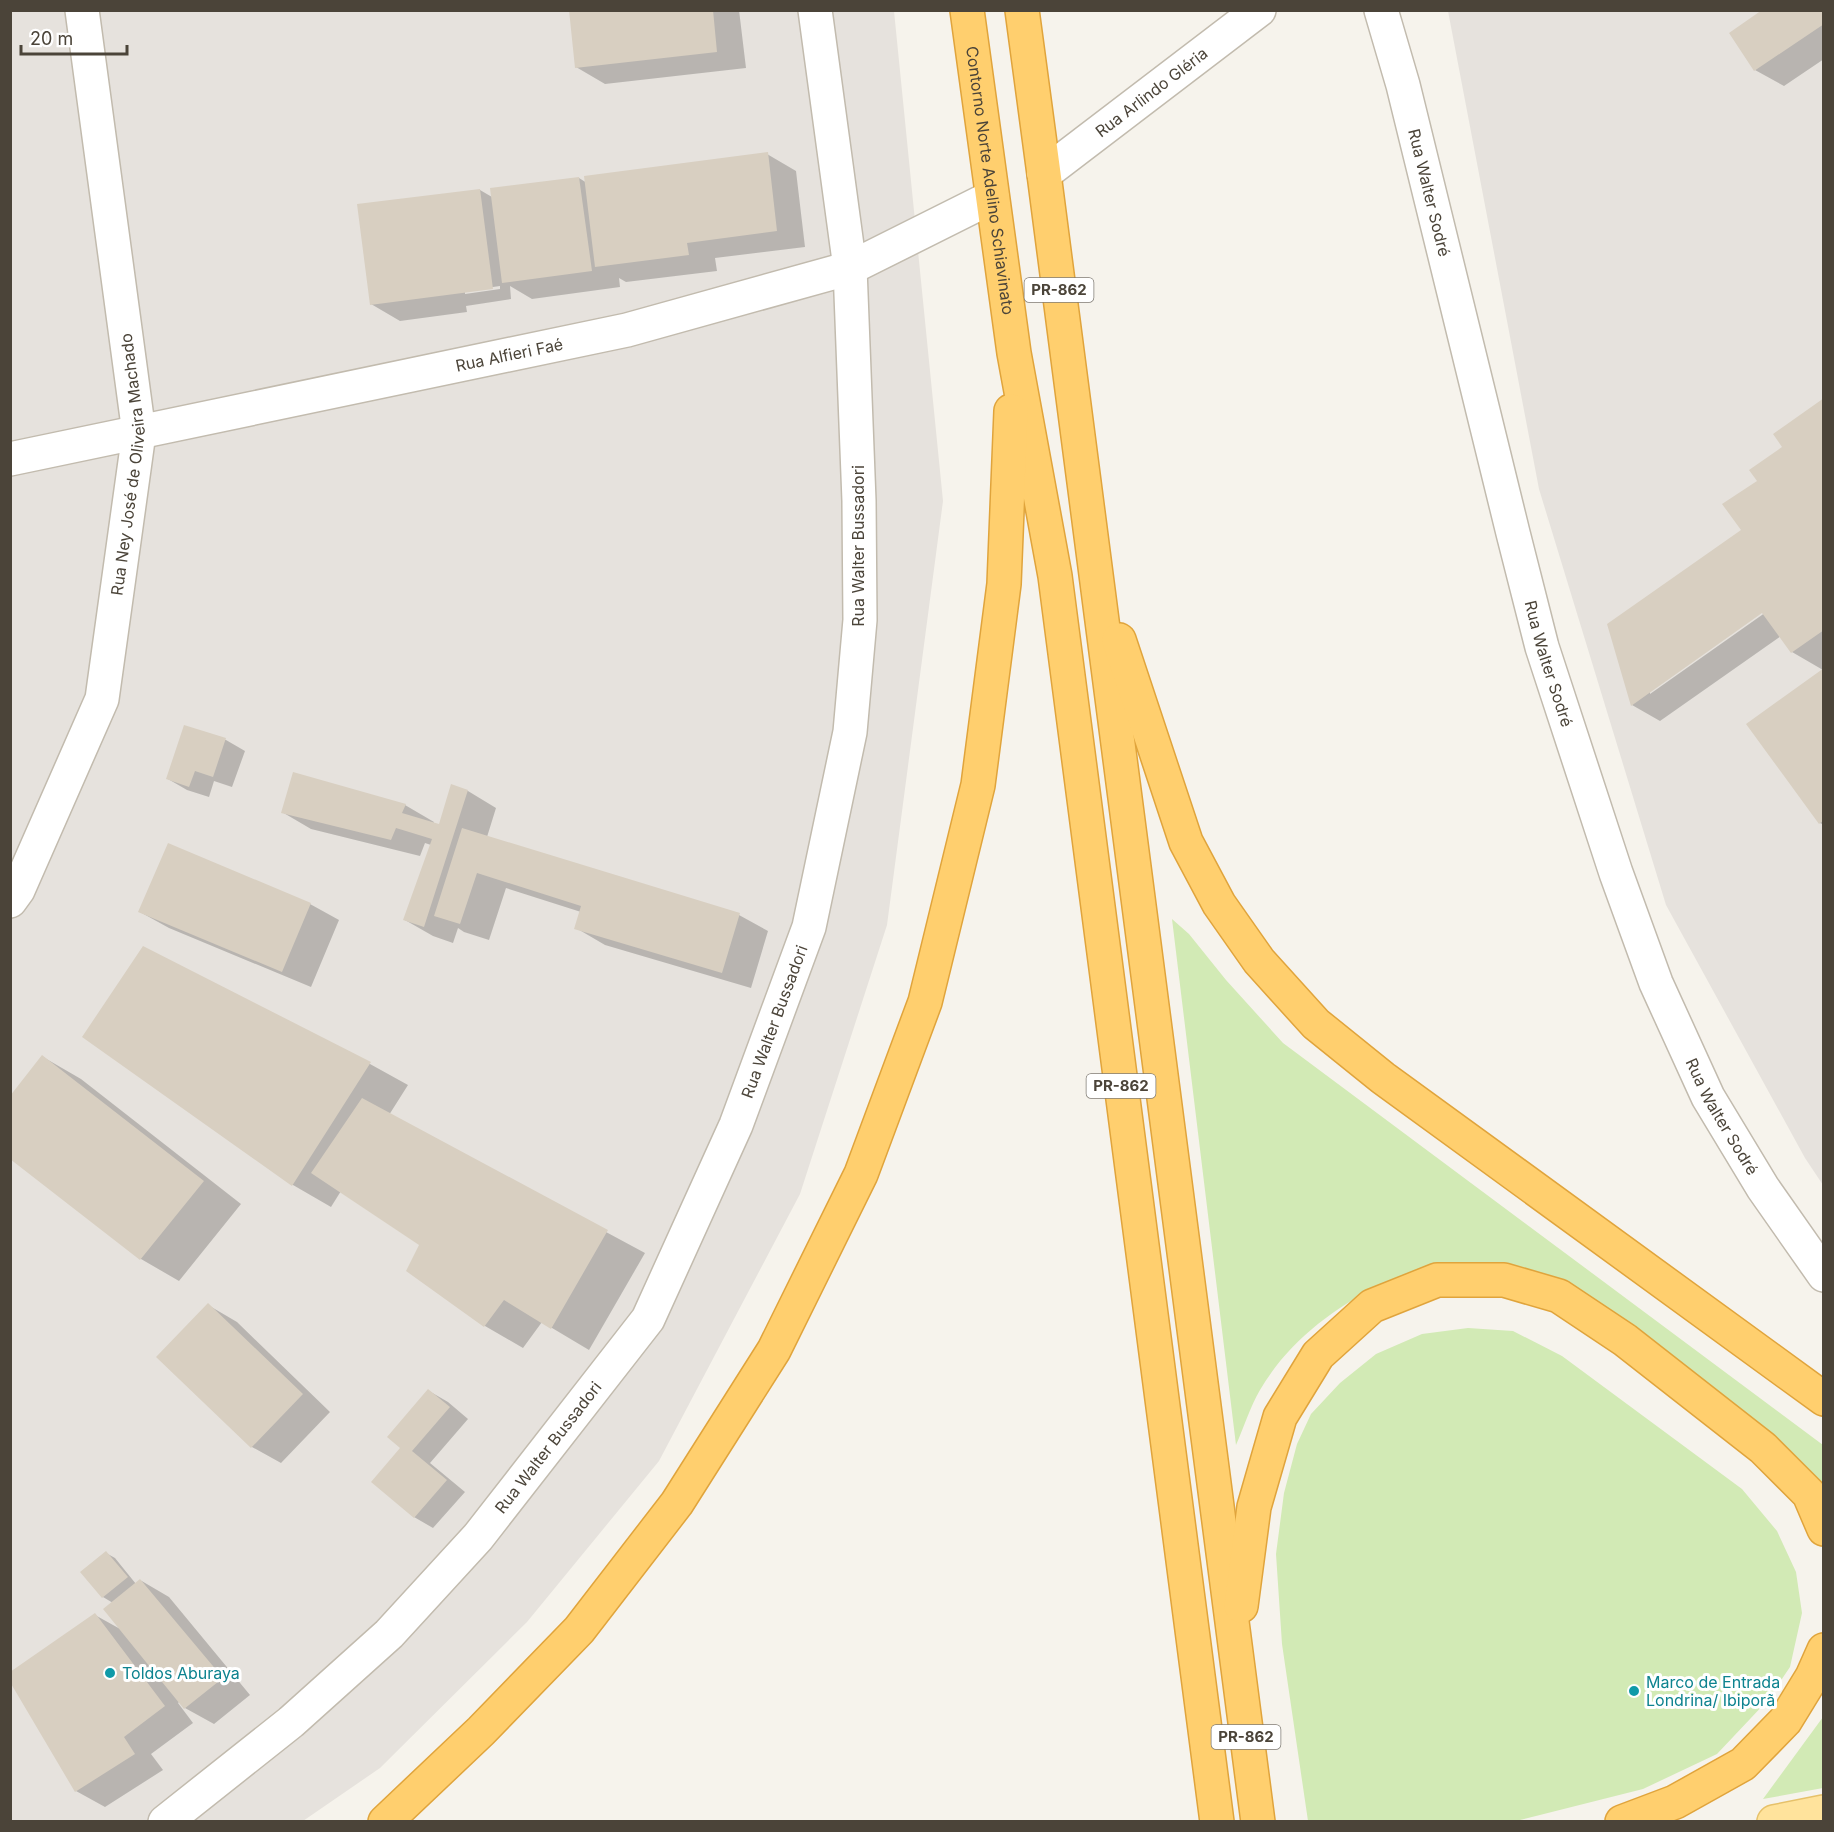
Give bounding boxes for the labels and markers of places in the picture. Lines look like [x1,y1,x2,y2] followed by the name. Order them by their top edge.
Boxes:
[122,1663,240,1683] place label: Toldos Aburaya
[103,1666,117,1680] marker: Toldos Aburaya
[1646,1672,1780,1710] place label: Marco de Entrada Londrina/ Ibiporã
[1627,1684,1641,1698] marker: Marco de Entrada Londrina/ Ibiporã

